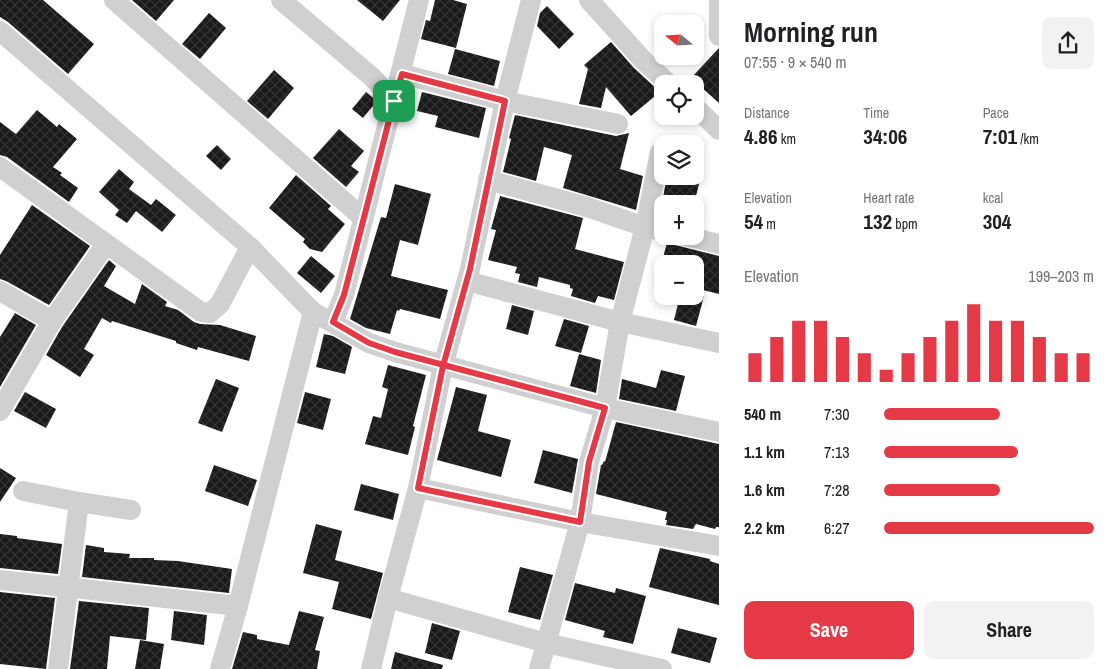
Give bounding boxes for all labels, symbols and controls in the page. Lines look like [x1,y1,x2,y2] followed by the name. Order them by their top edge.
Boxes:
[744,13,878,51] text: Morning run
[654,15,704,65] north arrow
[654,15,704,305] map controls
[1042,17,1094,69] button: share
[744,51,847,73] text: 07:55 · 9 × 540 m
[654,75,704,125] button: locate
[373,80,415,122] pin
[380,87,408,115] icon: arrive
[744,104,789,122] text: Distance
[863,104,889,122] text: Time
[983,104,1009,122] text: Pace
[744,122,778,151] text: 4.86
[863,122,907,151] text: 34:06
[983,122,1017,151] text: 7:01
[778,130,796,148] text: km
[1017,130,1039,148] text: /km
[654,135,704,185] button: layers
[744,189,792,207] text: Elevation
[863,189,914,207] text: Heart rate
[983,189,1003,207] text: kcal
[654,195,704,245] button: +
[744,207,763,236] text: 54
[863,207,892,236] text: 132
[983,207,1011,236] text: 304
[763,215,776,233] text: m
[892,215,918,233] text: bpm
[654,255,704,305] button: −
[744,265,799,287] text: Elevation
[1028,265,1094,287] text: 199–203 m
[744,403,781,425] text: 540 m
[824,403,850,425] text: 7:30
[744,441,785,463] text: 1.1 km
[824,441,850,463] text: 7:13
[744,479,785,501] text: 1.6 km
[824,479,850,501] text: 7:28
[744,517,785,539] text: 2.2 km
[824,517,850,539] text: 6:27
[744,601,914,659] button: Save
[924,601,1094,659] button: Share

